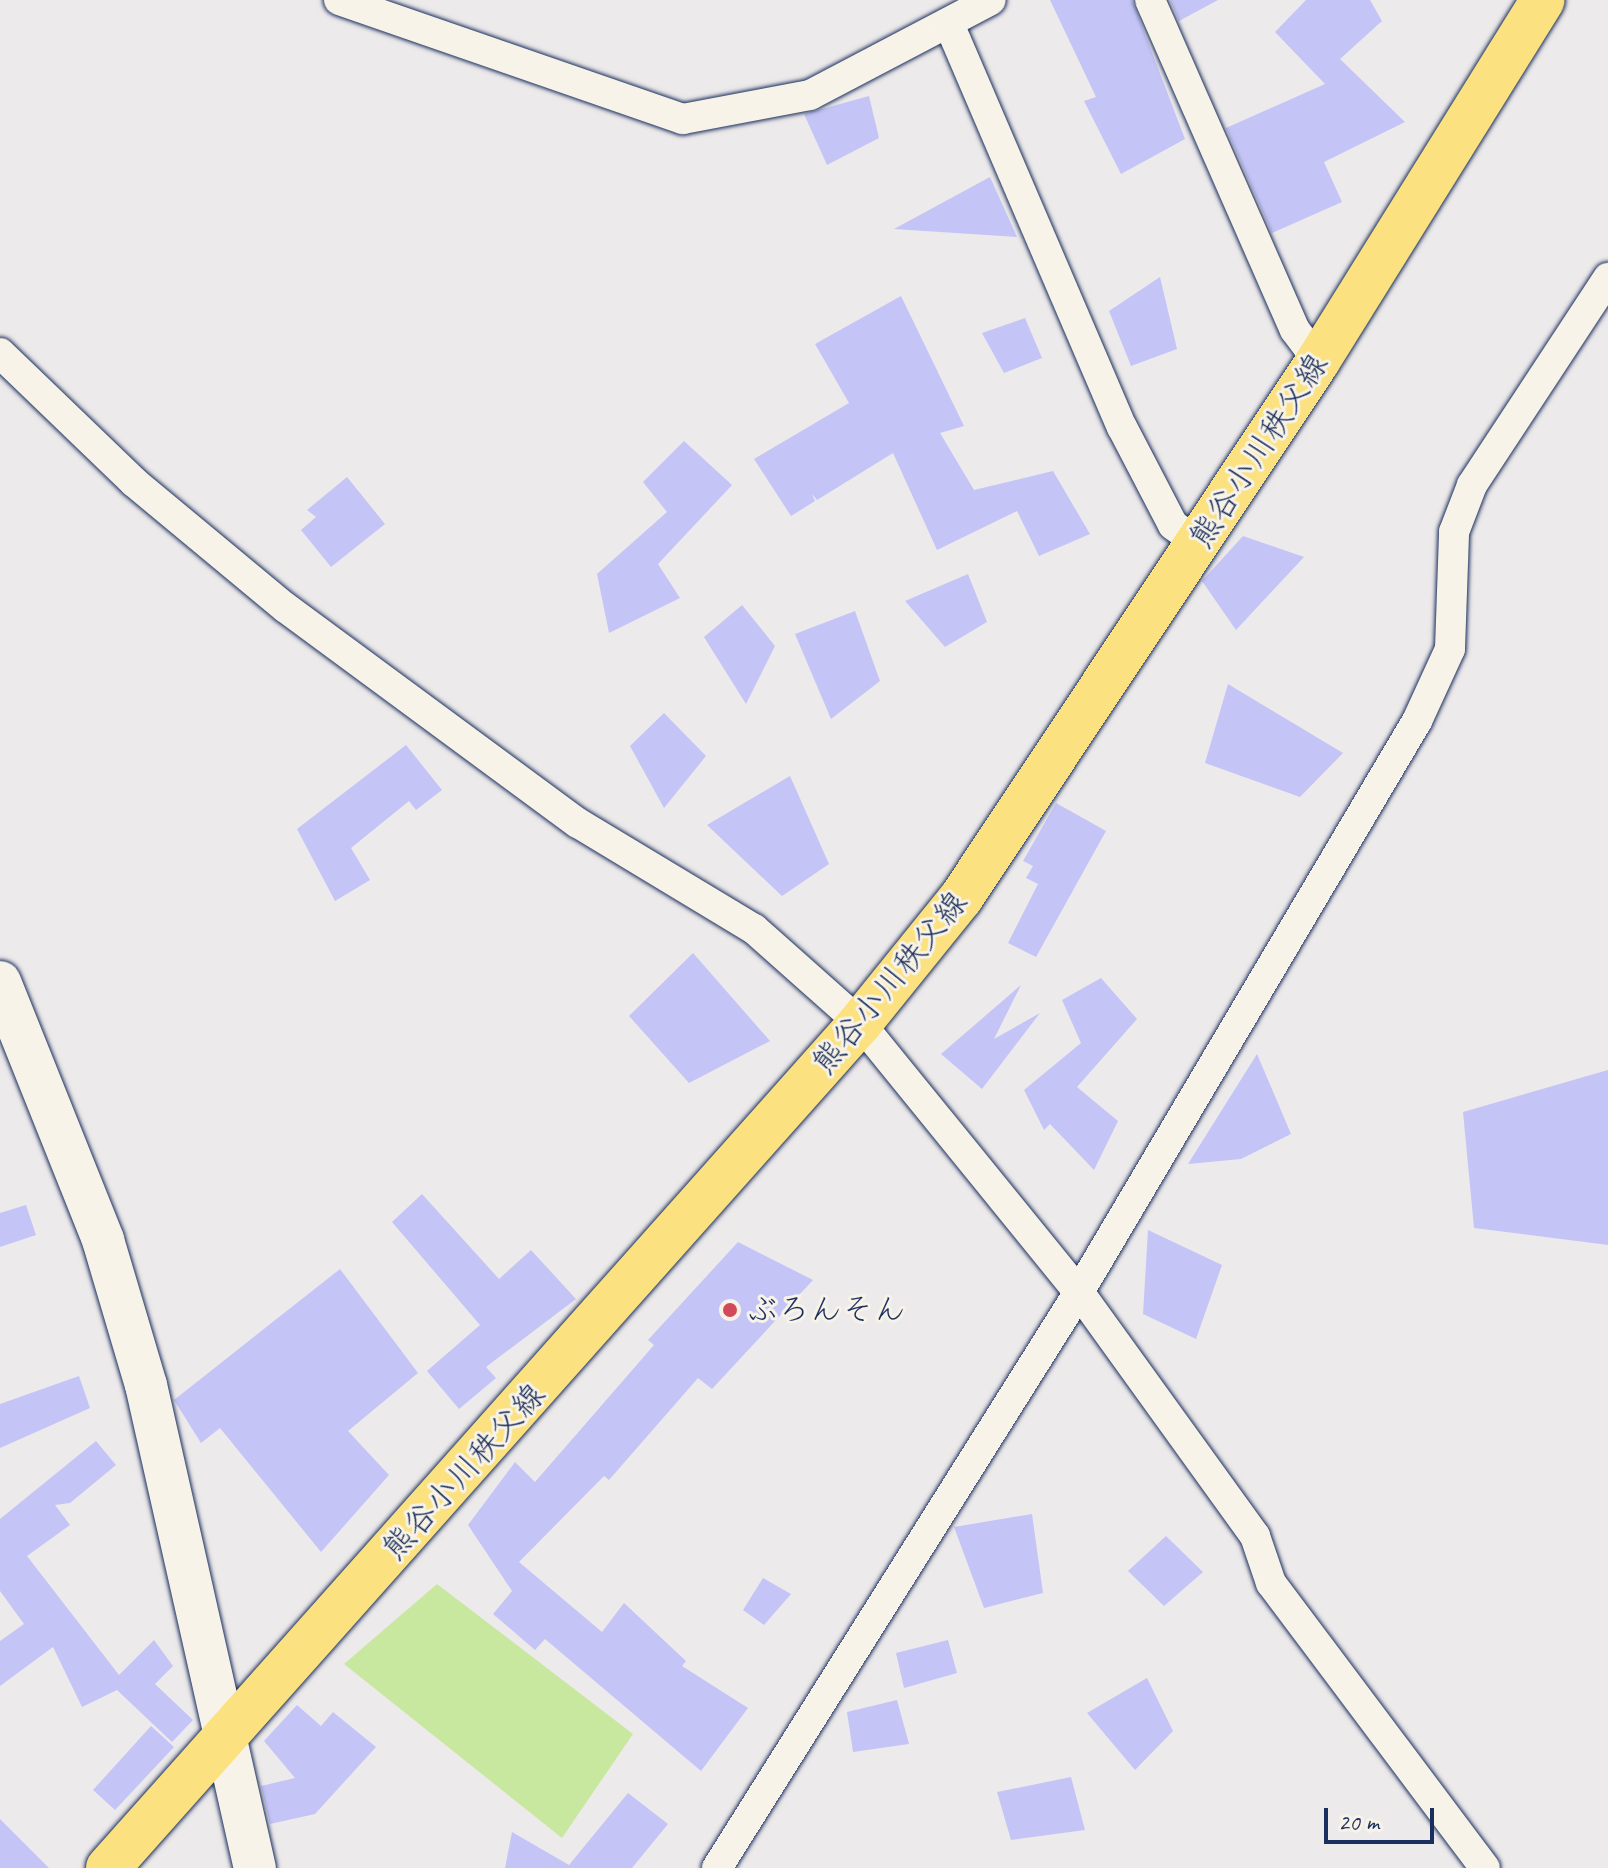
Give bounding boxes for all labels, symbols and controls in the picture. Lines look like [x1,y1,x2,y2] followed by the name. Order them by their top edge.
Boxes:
[1182,347,1336,555] street label: 熊谷小川秩父線
[805,884,975,1082] street label: 熊谷小川秩父線
[746,1291,906,1329] place label: ぶろんそん
[721,1301,739,1319] marker: ぶろんそん
[375,1376,553,1568] street label: 熊谷小川秩父線
[1328,1792,1438,1842] scale bar
[1338,1807,1379,1837] text: 20 m

